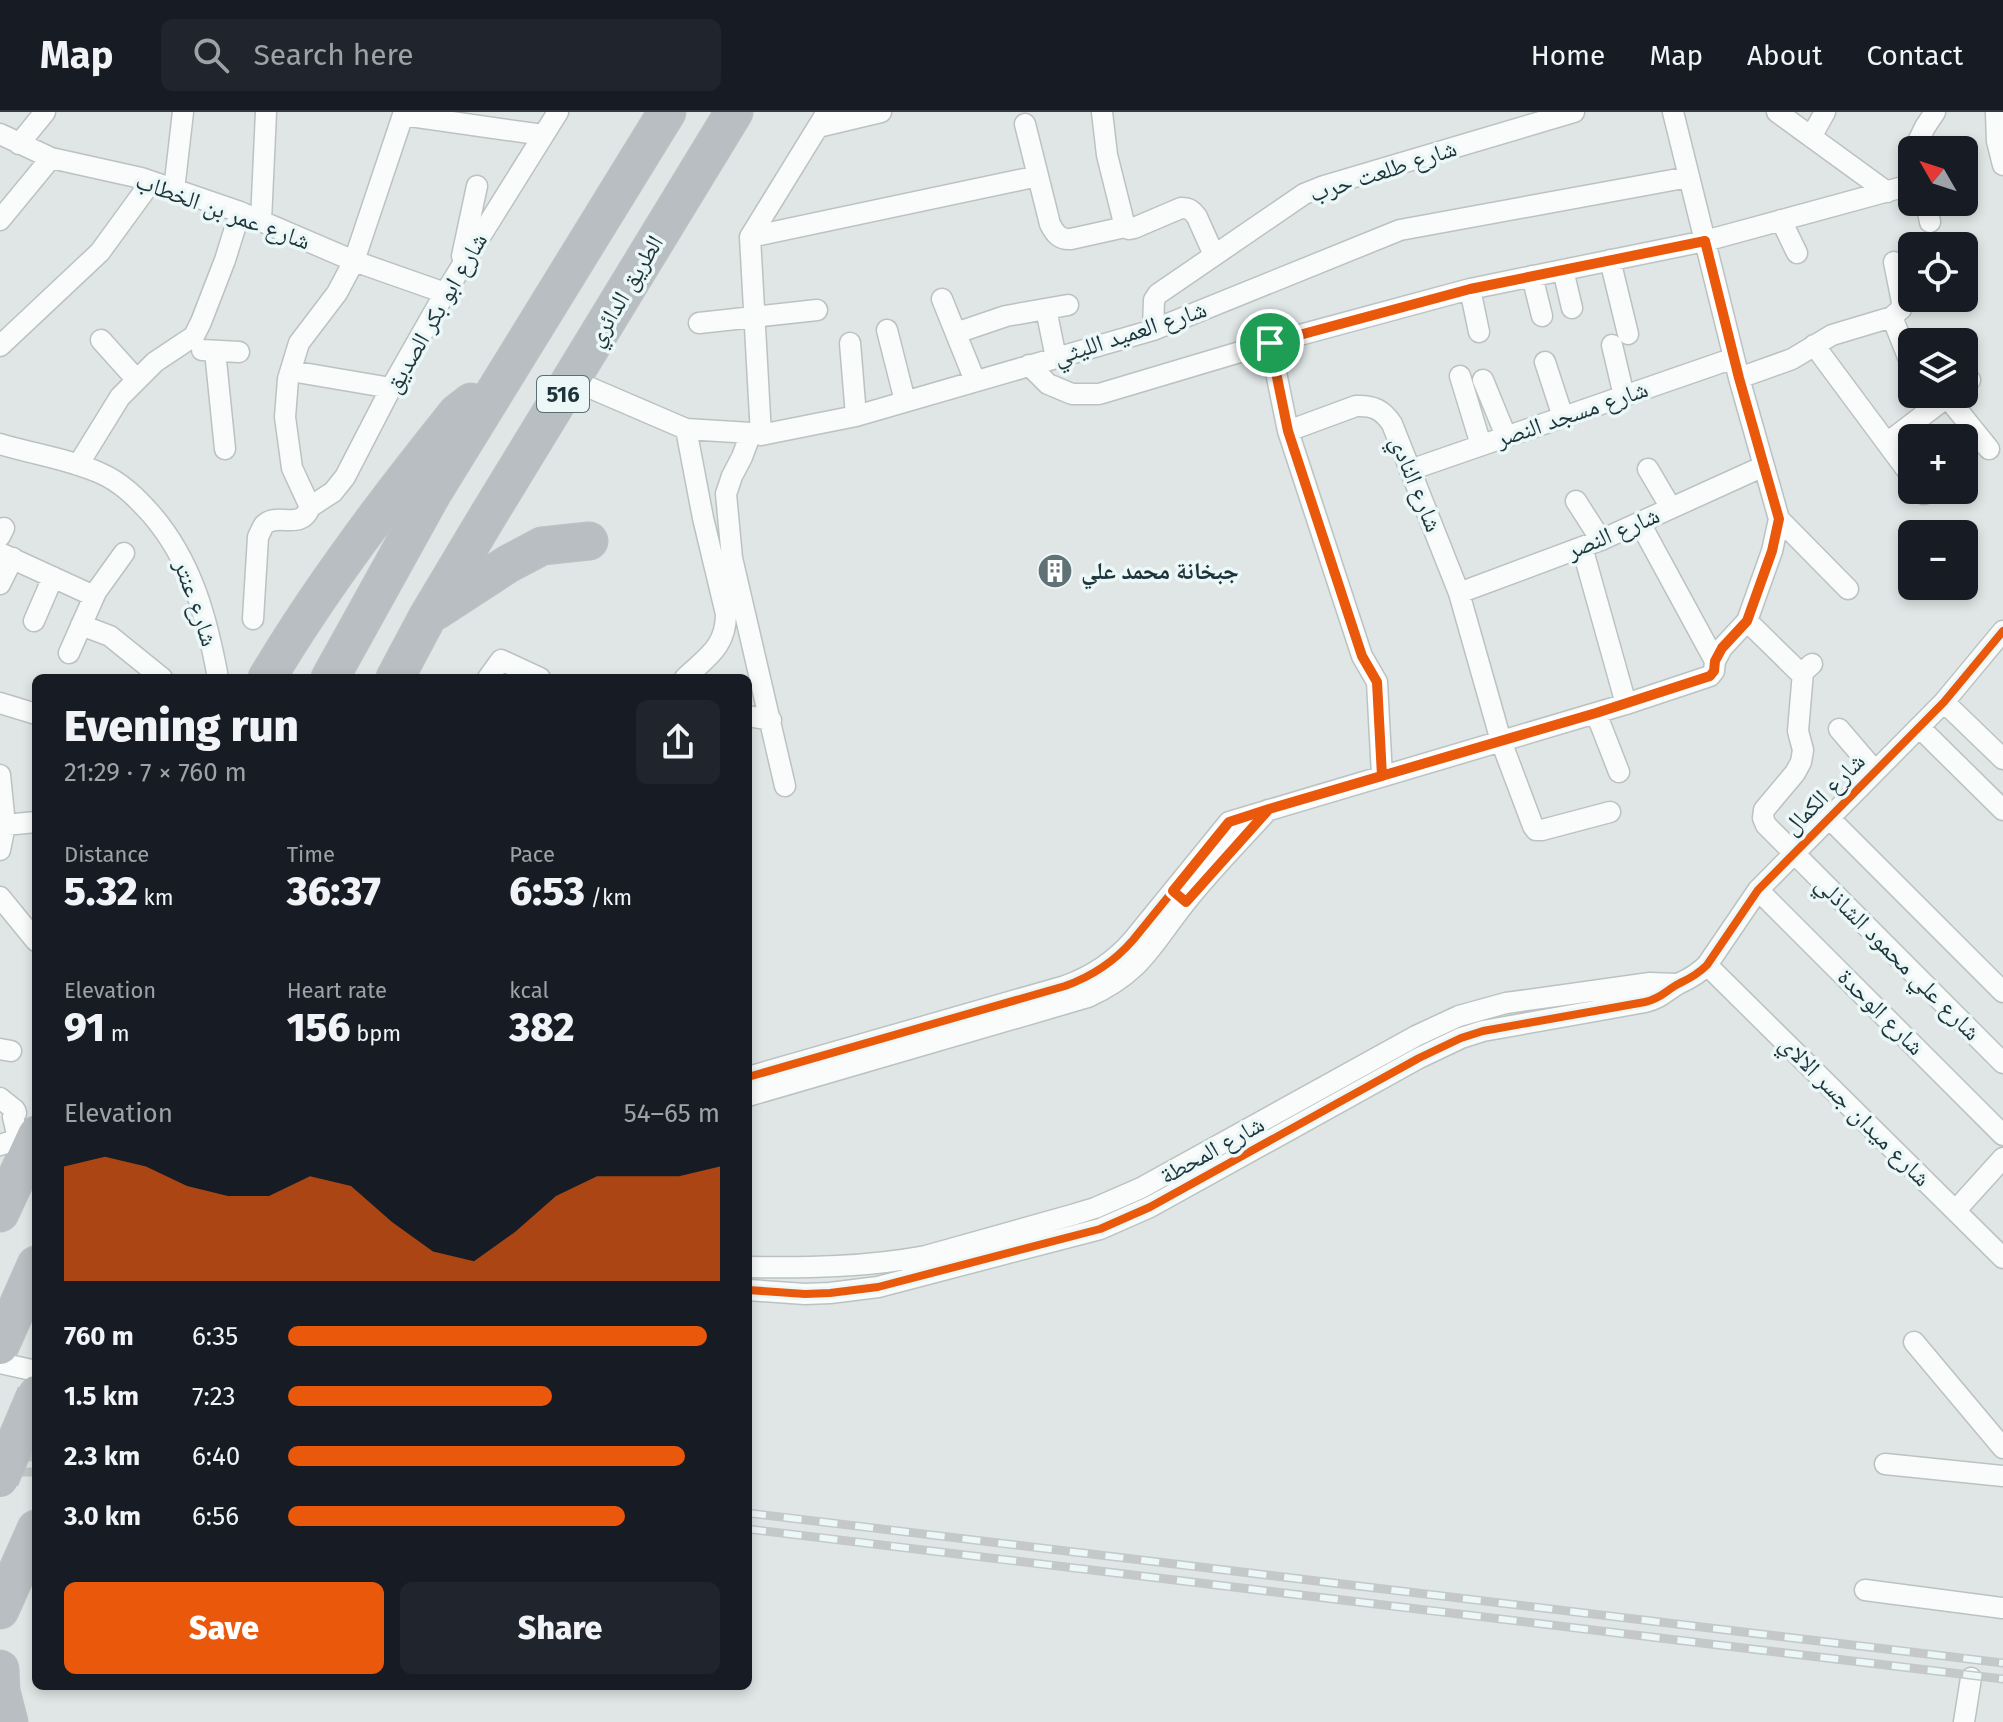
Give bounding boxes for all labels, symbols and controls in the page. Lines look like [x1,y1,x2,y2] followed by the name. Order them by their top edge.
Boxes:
[161,19,721,91] search box
[40,32,113,78] text: Map
[189,33,233,77] icon: search
[253,37,414,73] text: Search here
[1531,39,1605,72] text: Home
[1649,39,1703,72] text: Map
[1747,39,1822,72] text: About
[1866,39,1963,72] text: Contact
[1306,134,1460,209] street label: شارع طلعت حرب
[1898,136,1978,216] north arrow
[1898,136,1978,600] map controls
[132,166,314,256] street label: شارع عمر بن الخطاب
[379,228,494,398] street label: شارع ابو بكر الصديق
[581,230,673,354] street label: الطريق الدائري
[1898,232,1978,312] button: locate
[1050,295,1212,376] street label: شارع العميد الليثي
[1236,309,1304,377] pin
[1248,321,1292,365] icon: arrive
[1898,328,1978,408] button: layers
[1491,375,1652,454] street label: شارع مسجد النصر
[537,376,589,412] road number: 516
[1898,424,1978,504] button: +
[1379,432,1448,538] street label: شارع النادي
[1561,501,1664,566] street label: شارع النصر
[1898,520,1978,600] button: −
[1036,552,1074,590] building icon: جبخانة محمد علي
[167,555,224,650] street label: شارع عنتر
[1081,557,1239,590] place label: جبخانة محمد علي
[64,700,299,753] text: Evening run
[636,700,720,784] button: share
[1777,747,1871,841] street label: شارع الكمال
[64,757,247,788] text: 21:29 · 7 × 760 m
[64,841,149,868] text: Distance
[287,841,335,868] text: Time
[509,841,555,868] text: Pace
[64,868,138,916] text: 5.32
[287,868,381,916] text: 36:37
[509,868,585,916] text: 6:53
[1806,870,1986,1050] street label: شارع علي محمود الشاذلي
[138,884,174,911] text: km
[585,884,632,911] text: /km
[1831,963,1930,1062] street label: شارع الوحدة
[64,977,156,1004] text: Elevation
[287,977,387,1004] text: Heart rate
[509,977,549,1004] text: kcal
[64,1004,105,1052] text: 91
[287,1004,350,1052] text: 156
[509,1004,575,1052] text: 382
[105,1020,130,1047] text: m
[350,1020,401,1047] text: bpm
[1770,1030,1936,1196] street label: شارع ميدان جسر الالاي
[64,1098,173,1129] text: Elevation
[624,1098,720,1129] text: 54–65 m
[1155,1110,1269,1191] street label: شارع المحطة
[64,1321,134,1352] text: 760 m
[192,1321,238,1352] text: 6:35
[64,1381,139,1412] text: 1.5 km
[192,1381,236,1412] text: 7:23
[64,1441,140,1472] text: 2.3 km
[192,1441,240,1472] text: 6:40
[64,1501,141,1532] text: 3.0 km
[192,1501,239,1532] text: 6:56
[64,1582,384,1674] button: Save
[400,1582,720,1674] button: Share

